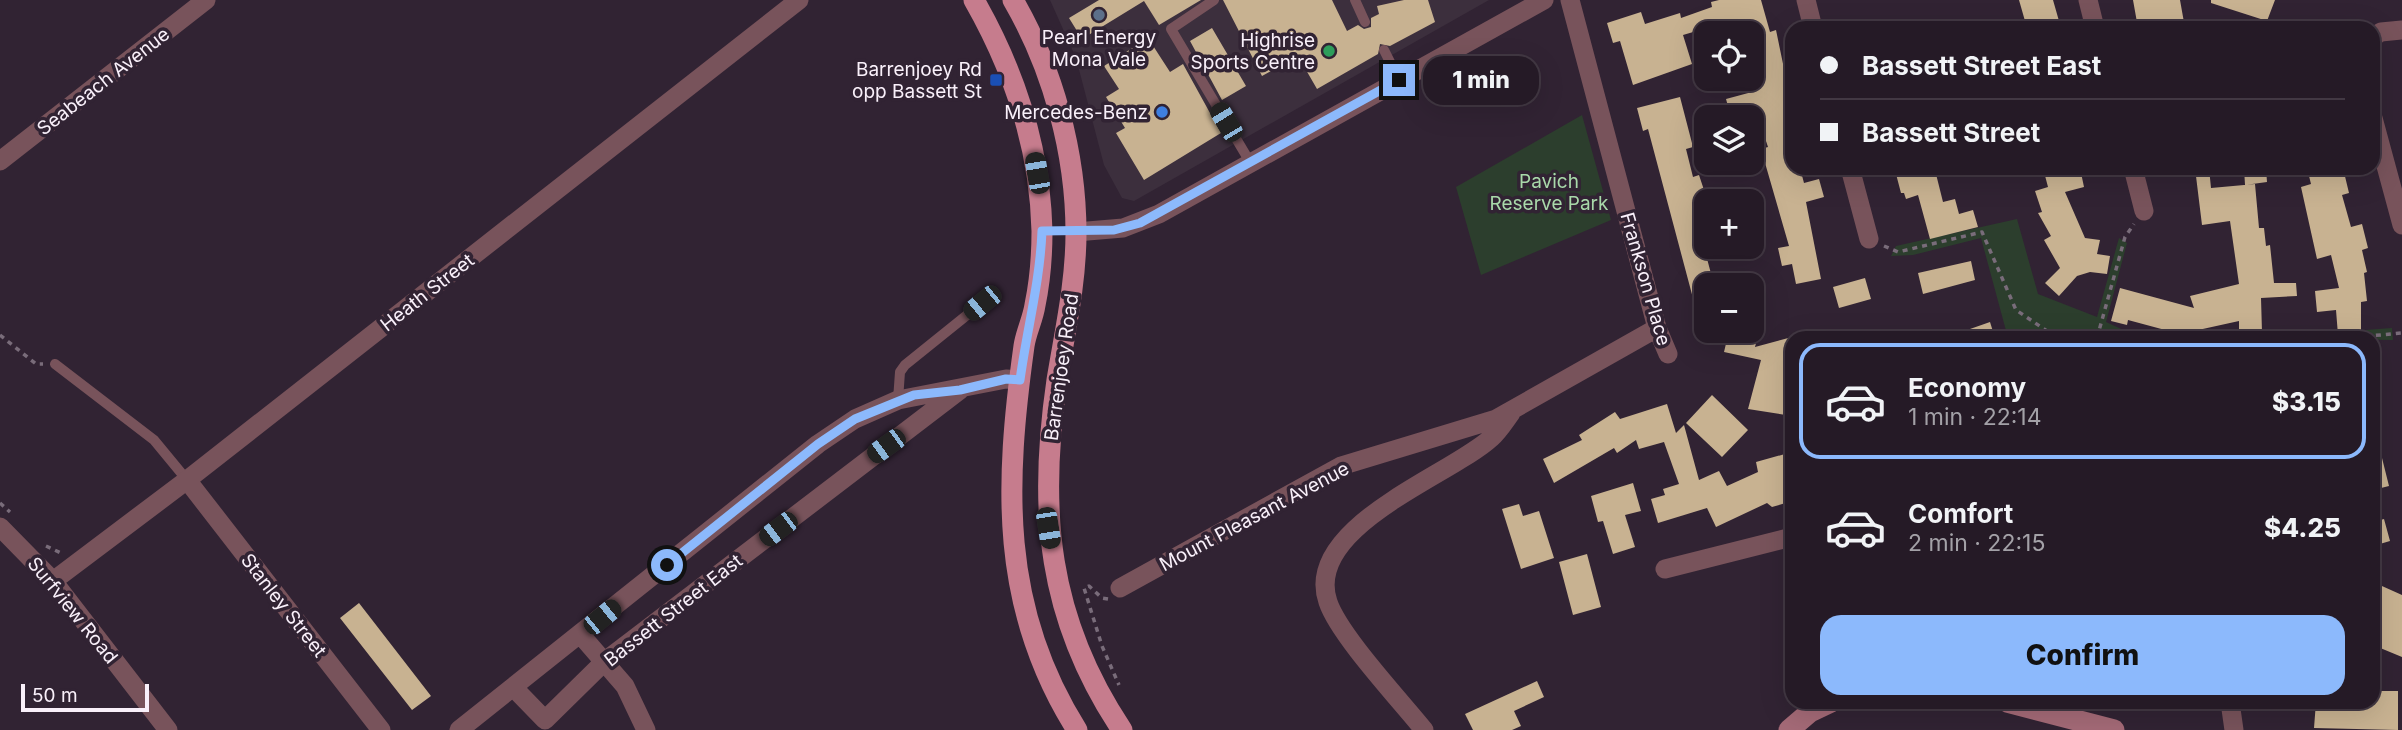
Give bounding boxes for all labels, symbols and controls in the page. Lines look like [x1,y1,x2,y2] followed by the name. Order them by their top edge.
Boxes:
[1091,7,1107,23] marker: Pearl Energy Mona Vale
[1694,21,1764,343] map controls
[1694,21,1764,91] button: locate
[32,23,174,140] street label: Seabeach Avenue
[1042,26,1156,71] place label: Pearl Energy Mona Vale
[1191,29,1315,74] place label: Highrise Sports Centre
[1321,43,1337,59] marker: Highrise Sports Centre
[1862,50,2101,81] text: Bassett Street East
[1424,56,1539,104] callout: 1 min
[852,58,982,103] place label: Barrenjoey Rd opp Bassett St
[1383,64,1415,96] route end
[1452,66,1510,94] text: 1 min
[988,72,1004,88] marker: Barrenjoey Rd opp Bassett St
[1207,99,1246,145] car
[1004,101,1148,124] place label: Mercedes-Benz
[1154,104,1170,120] marker: Mercedes-Benz
[1694,105,1764,175] button: layers
[1862,117,2040,148] text: Bassett Street
[1024,150,1051,196] car
[1490,170,1609,215] park label: Pavich Reserve Park
[1694,189,1764,259] button: +
[1616,210,1676,348] street label: Frankson Place
[376,249,479,336] street label: Heath Street
[1694,273,1764,343] button: −
[960,282,1005,324] car
[1040,292,1083,442] street label: Barrenjoey Road
[1824,370,1887,433] icon: car
[1908,372,2026,403] text: Economy
[2272,386,2341,417] text: $3.15
[1908,403,2042,431] text: 1 min · 22:14
[863,425,910,467] car
[1155,457,1353,576] street label: Mount Pleasant Avenue
[1824,496,1887,559] icon: car
[1908,498,2013,529] text: Comfort
[1035,506,1062,550] car
[755,508,802,550] car
[2264,512,2341,543] text: $4.25
[1908,529,2045,557] text: 2 min · 22:15
[236,549,331,662] street label: Stanley Street
[600,549,747,671] street label: Bassett Street East
[651,549,683,581] route start
[23,552,123,668] street label: Surfview Road
[580,596,625,638] car
[1820,615,2345,695] button: Confirm
[21,681,149,713] scale bar
[32,684,78,707] text: 50 m

